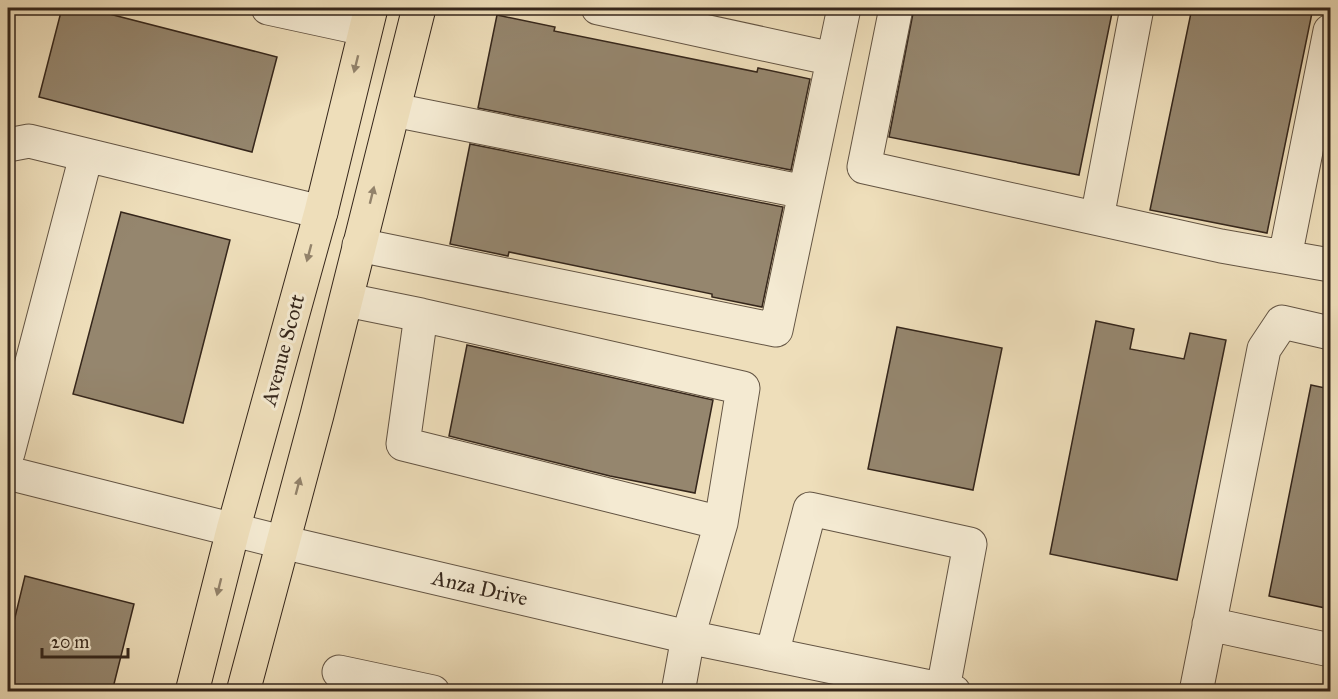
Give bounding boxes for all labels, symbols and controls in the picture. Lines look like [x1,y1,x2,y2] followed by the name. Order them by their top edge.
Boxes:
[351,55,360,73] one-way arrow
[368,186,378,205] one-way arrow
[304,245,313,263] one-way arrow
[255,291,310,409] street label: Avenue Scott
[293,477,303,495] one-way arrow
[429,564,531,612] street label: Anza Drive
[213,577,223,596] one-way arrow
[42,621,128,659] scale bar
[51,631,89,653] text: 20 m

